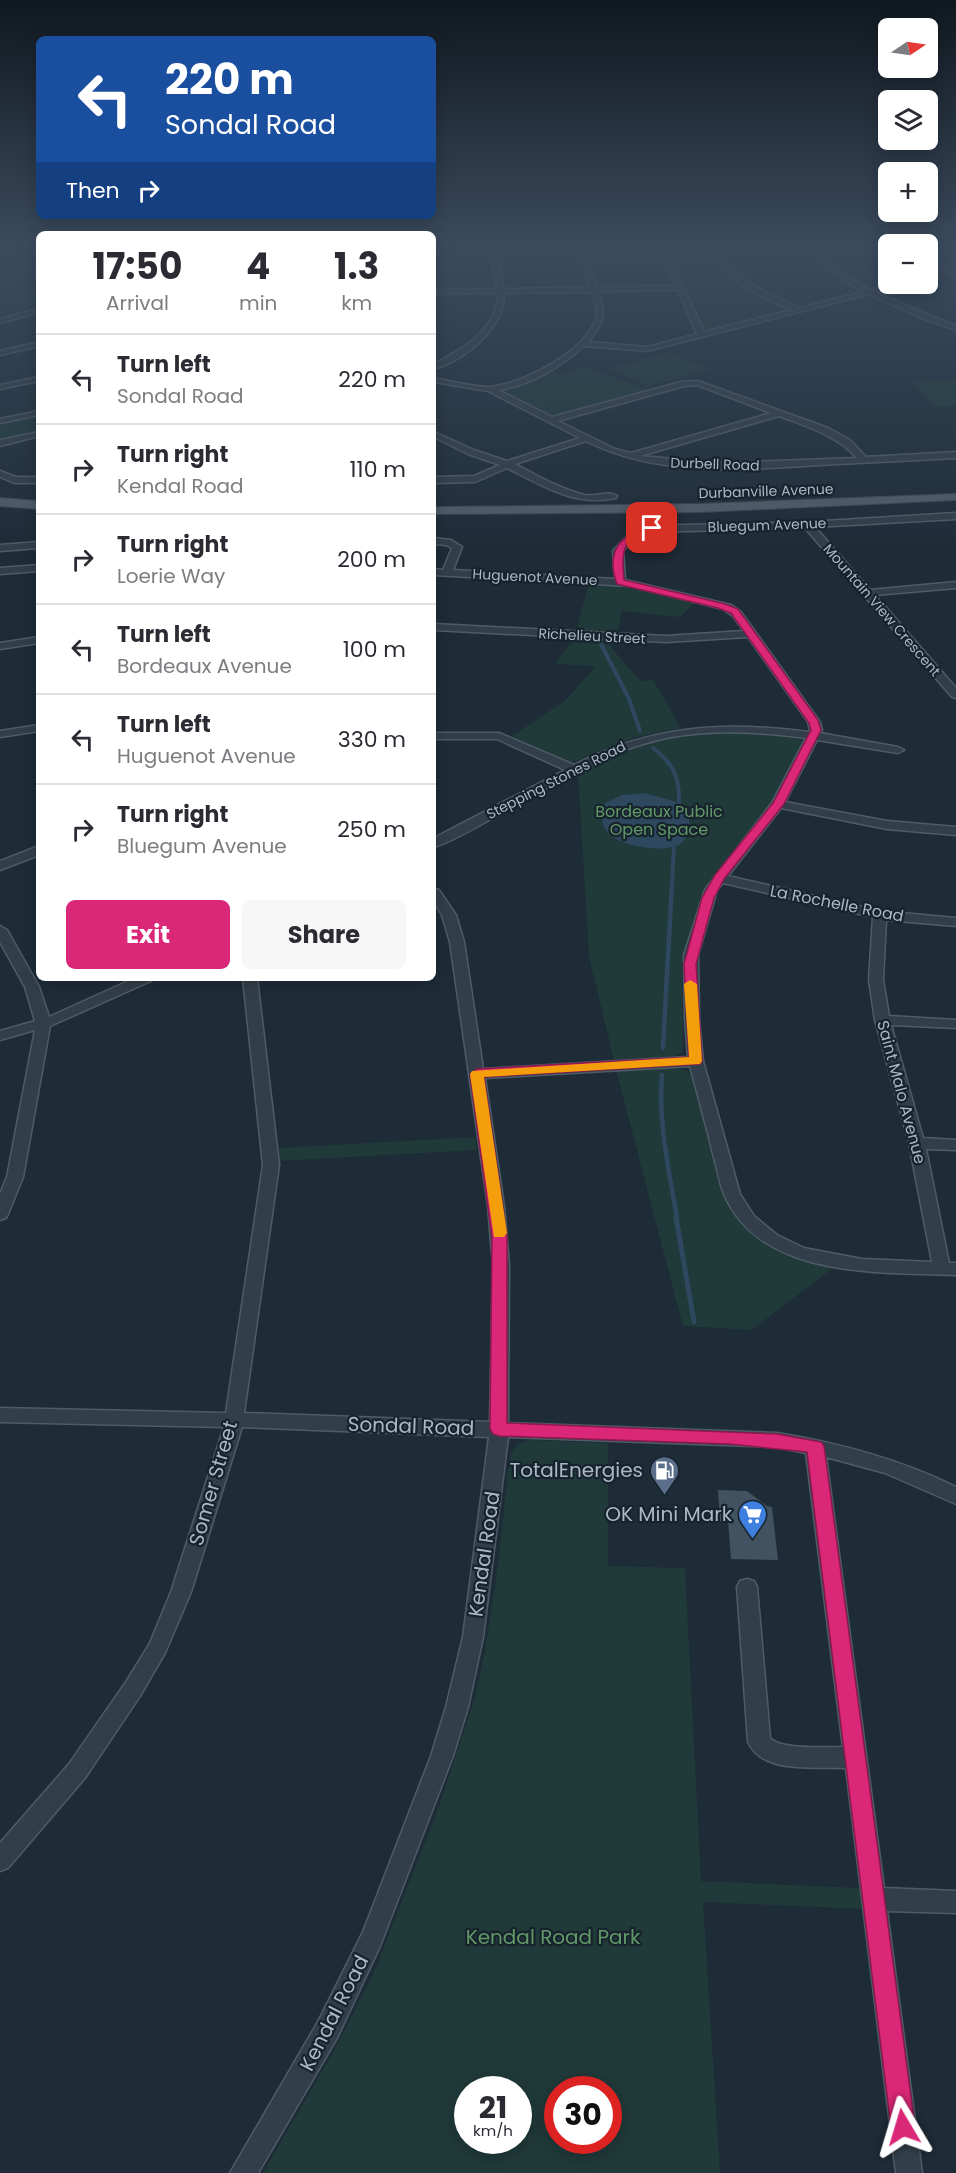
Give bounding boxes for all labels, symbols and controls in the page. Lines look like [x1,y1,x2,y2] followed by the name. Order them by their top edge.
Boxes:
[878,18,938,78] north arrow
[878,18,938,294] map controls
[165,50,294,109] text: 220 m
[66,60,144,138] icon: left
[878,90,938,150] button: layers
[165,106,336,143] text: Sondal Road
[878,162,938,222] button: +
[132,174,165,207] icon: right
[66,175,120,206] text: Then
[878,234,938,294] button: −
[93,241,182,292] text: 17:50
[246,241,270,292] text: 4
[334,241,379,292] text: 1.3
[106,289,169,317] text: Arrival
[239,289,277,317] text: min
[341,289,372,317] text: km
[117,349,211,380] text: Turn left
[66,363,99,396] icon: left
[338,364,406,395] text: 220 m
[117,382,244,410] text: Sondal Road
[117,439,228,470] text: Turn right
[670,452,760,476] street label: Durbell Road
[66,453,99,486] icon: right
[350,454,406,485] text: 110 m
[117,472,243,500] text: Kendal Road
[698,479,834,503] street label: Durbanville Avenue
[626,502,677,553] pin
[635,511,668,544] icon: arrive
[707,513,827,537] street label: Bluegum Avenue
[117,529,228,560] text: Turn right
[819,539,945,681] street label: Mountain View Crescent
[66,543,99,576] icon: right
[337,544,406,575] text: 200 m
[117,562,225,590] text: Loerie Way
[472,564,598,590] street label: Huguenot Avenue
[117,619,211,650] text: Turn left
[538,623,646,649] street label: Richelieu Street
[66,633,99,666] icon: left
[343,634,406,665] text: 100 m
[117,652,292,680] text: Bordeaux Avenue
[117,709,211,740] text: Turn left
[66,723,99,756] icon: left
[338,724,406,755] text: 330 m
[483,736,629,824] street label: Stepping Stones Road
[117,742,296,770] text: Huguenot Avenue
[117,799,228,830] text: Turn right
[595,800,723,841] park label: Bordeaux Public Open Space
[66,813,99,846] icon: right
[337,814,406,845] text: 250 m
[117,832,287,860] text: Bluegum Avenue
[768,879,906,928] street label: La Rochelle Road
[66,900,230,969] button: Exit
[242,900,406,969] button: Share
[871,1018,932,1166] street label: Saint Malo Avenue
[347,1410,475,1442] street label: Sondal Road
[182,1417,244,1549] street label: Somer Street
[648,1454,680,1496] fuel station icon: TotalEnergies
[509,1456,643,1484] place label: TotalEnergies
[461,1489,507,1619] street label: Kendal Road
[737,1498,769,1540] supermarket icon: OK Mini Mark
[605,1500,733,1528] place label: OK Mini Mark
[466,1923,641,1951] park label: Kendal Road Park
[293,1950,375,2076] street label: Kendal Road
[544,2076,622,2154] speed limit sign: 30
[479,2086,507,2129] text: 21
[871,2095,935,2159] position arrow
[473,2120,513,2141] text: km/h

